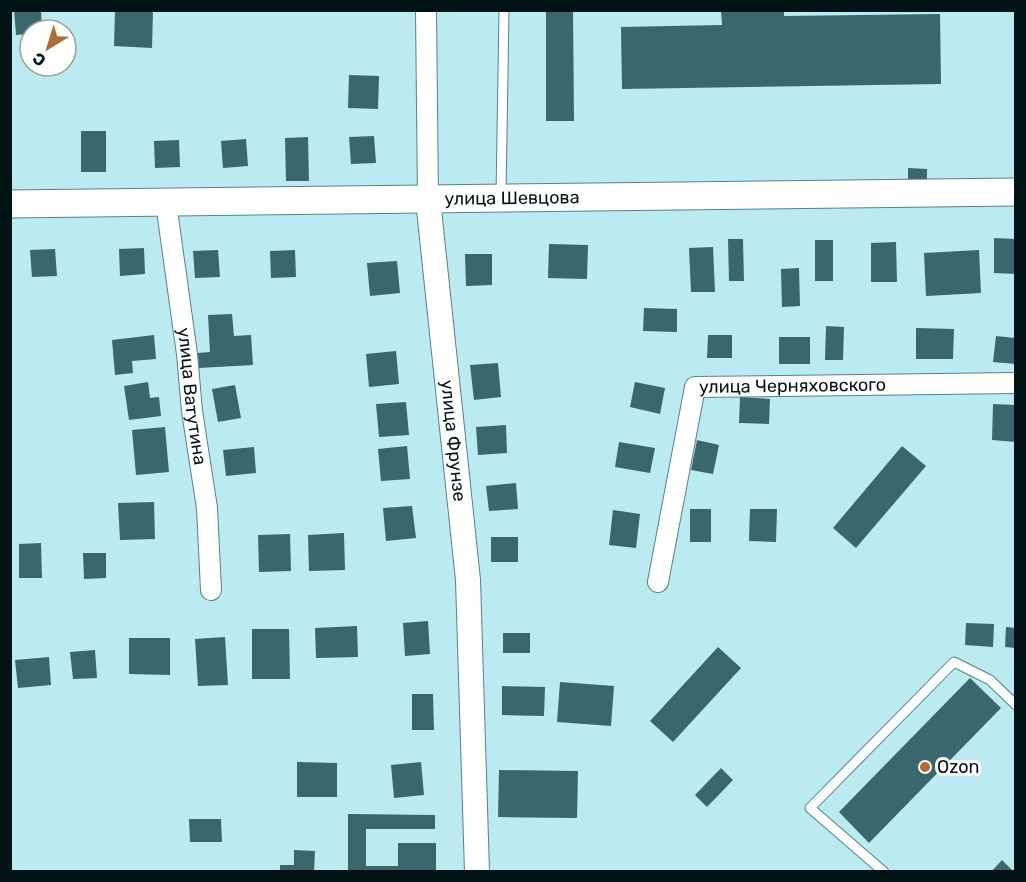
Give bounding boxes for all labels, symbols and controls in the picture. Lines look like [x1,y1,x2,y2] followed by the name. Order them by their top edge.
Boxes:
[18,18,78,78] north arrow
[29,48,49,70] text: С
[444,186,580,210] street label: улица Шевцова
[172,326,211,467] street label: улица Ватутина
[699,374,886,398] street label: улица Черняховского
[436,379,471,503] street label: улица Фрунзе
[937,756,979,778] place label: Ozon
[918,760,932,774] marker: Ozon

